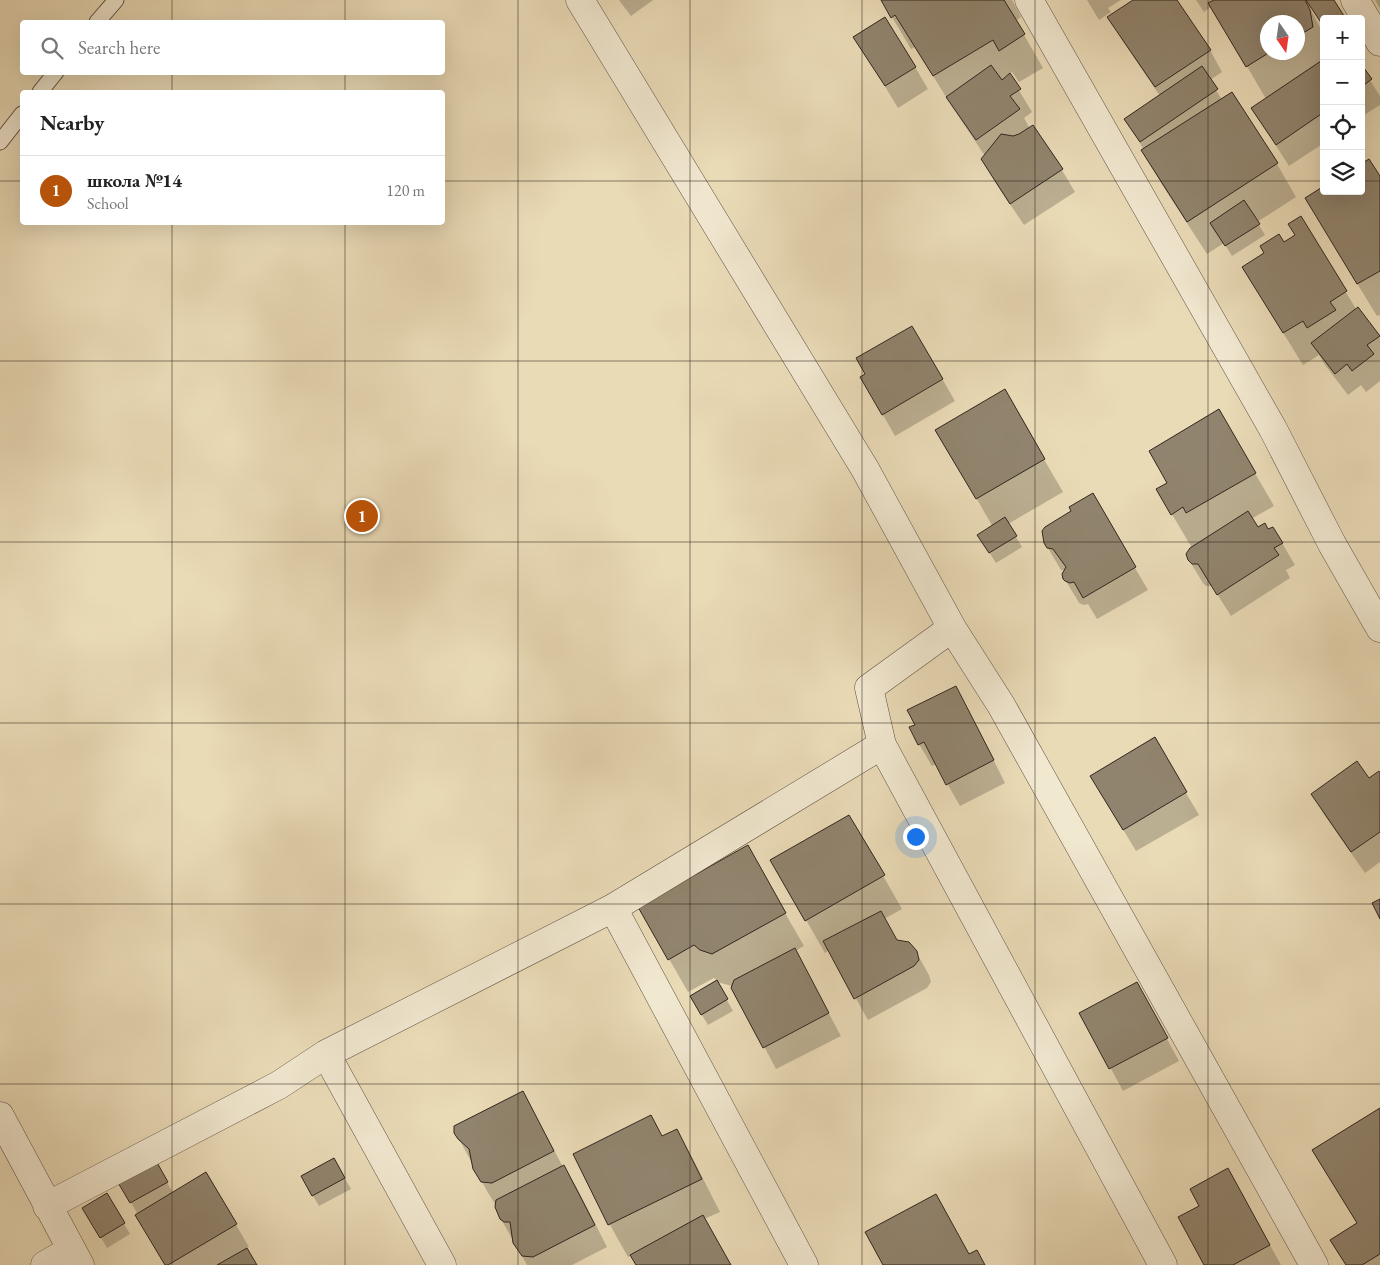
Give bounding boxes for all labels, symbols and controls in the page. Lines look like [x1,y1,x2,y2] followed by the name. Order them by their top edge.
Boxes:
[1260,15,1305,60] north arrow
[1320,15,1365,195] map controls
[1320,15,1365,60] button: +
[20,20,445,75] search box
[38,34,66,62] icon: search
[78,35,160,60] text: Search here
[1320,60,1365,105] button: −
[1320,105,1365,150] button: locate
[40,109,104,136] text: Nearby
[1320,150,1365,195] button: layers
[87,168,182,193] text: школа №14
[52,180,60,201] text: 1
[386,180,425,201] text: 120 m
[87,193,129,214] text: School
[346,497,378,535] pin: 1
[903,824,929,850] your location

